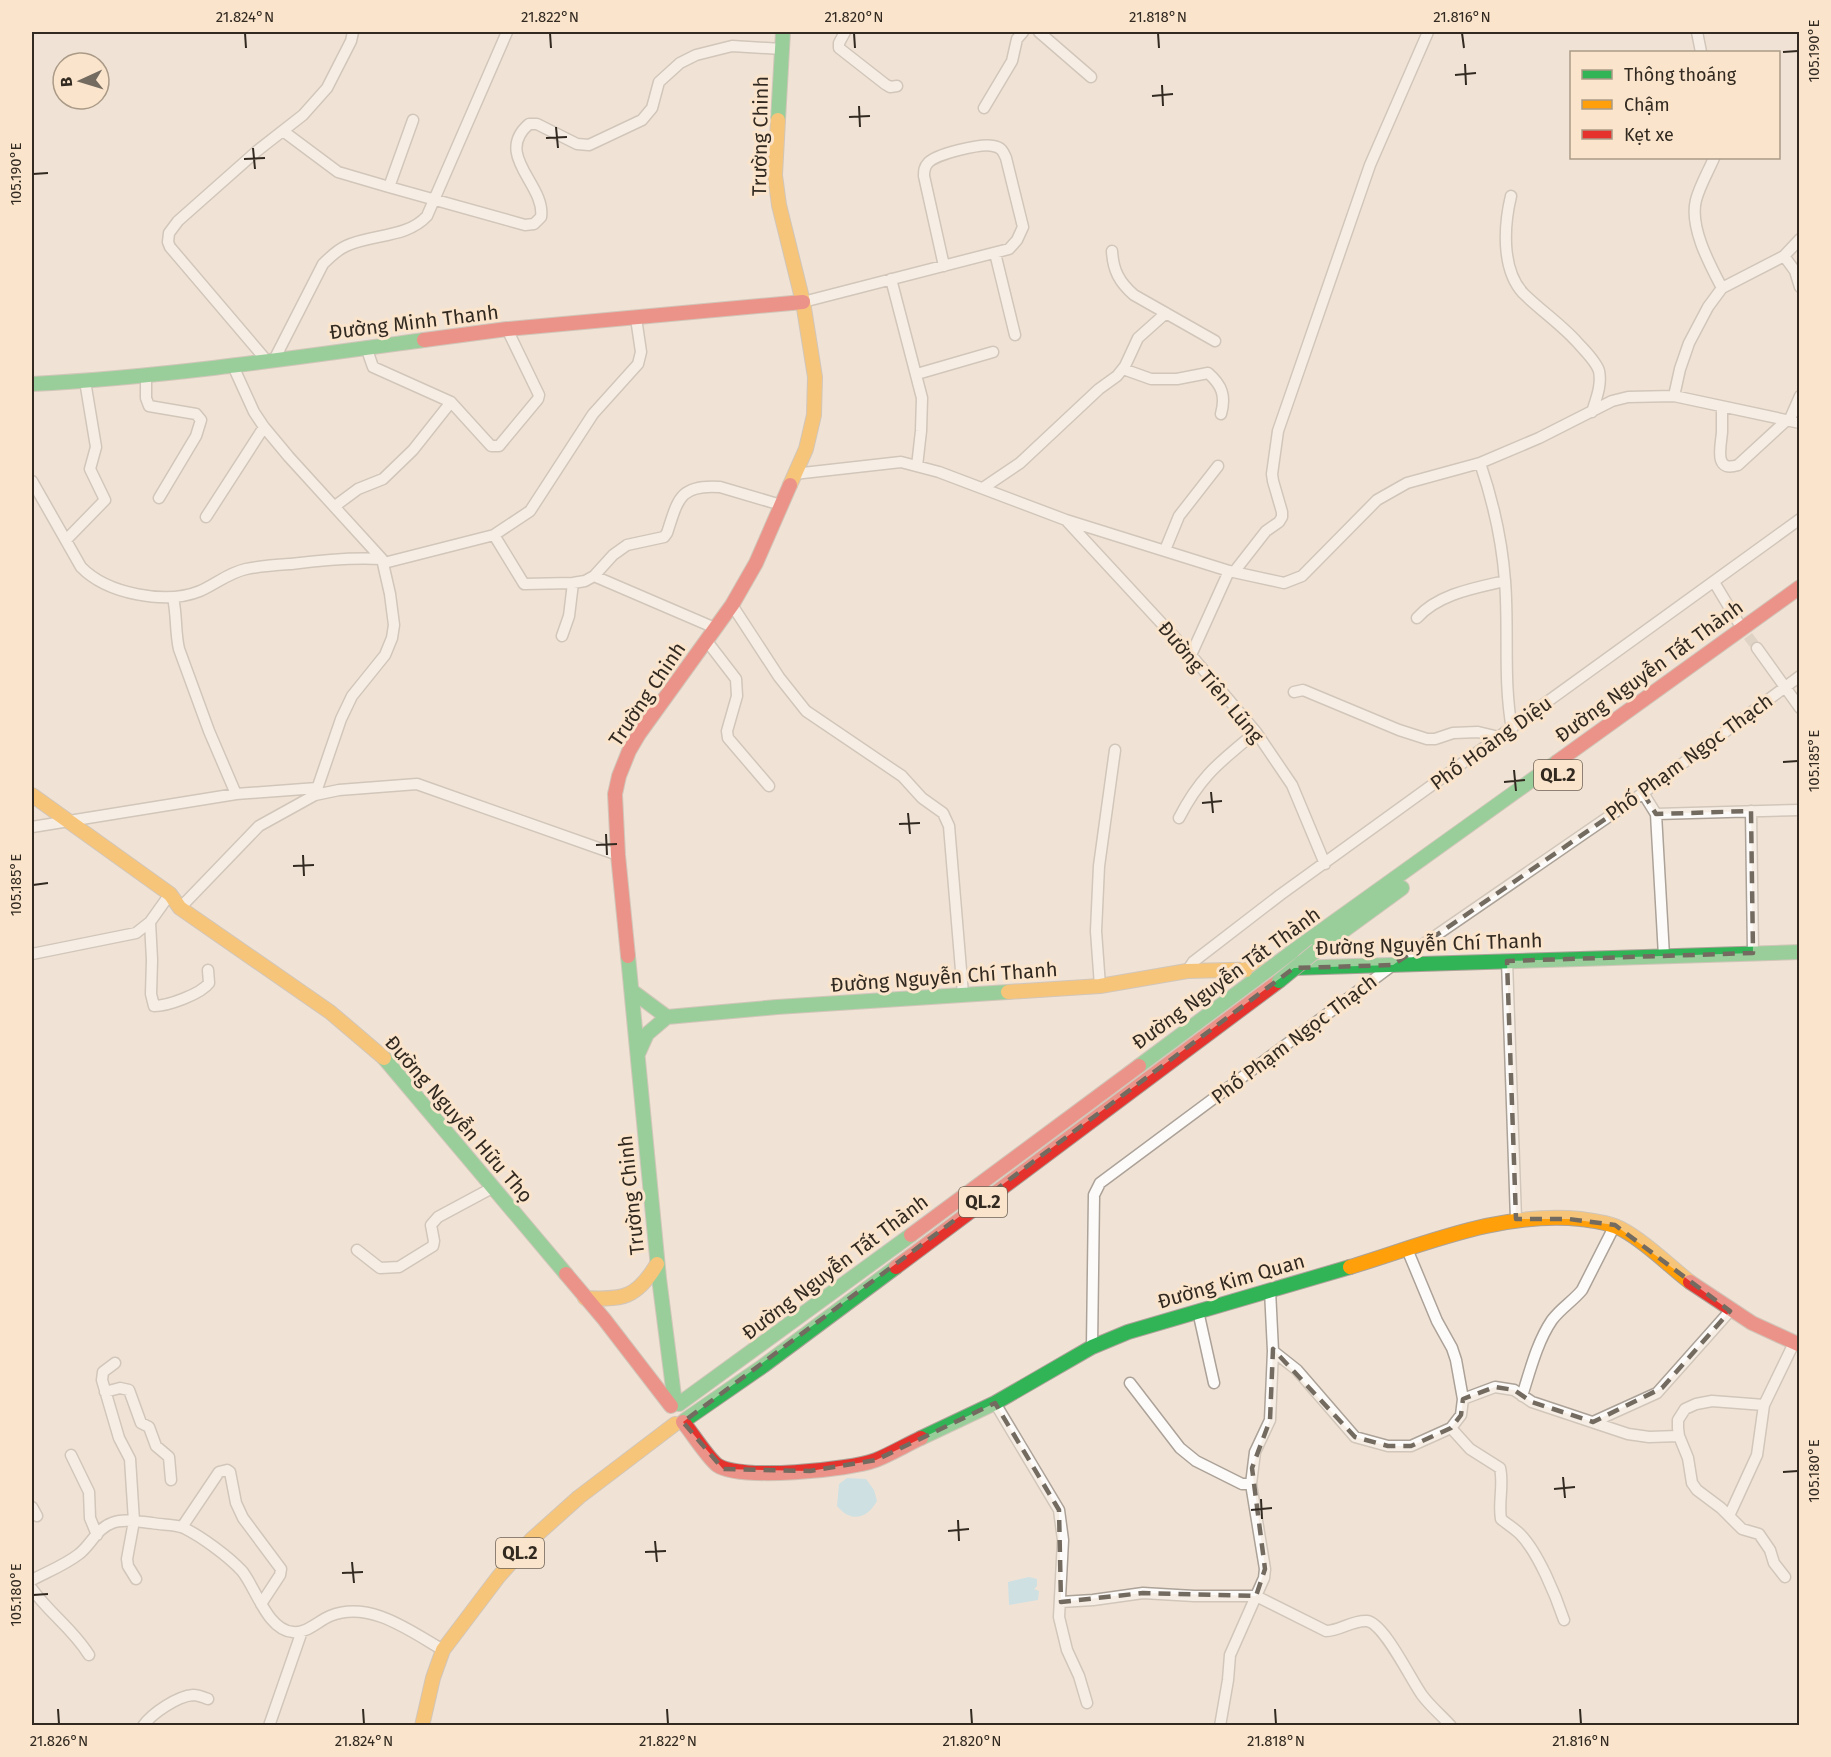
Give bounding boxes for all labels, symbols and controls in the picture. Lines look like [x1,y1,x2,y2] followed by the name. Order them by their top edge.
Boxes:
[216,8,274,26] text: 21.824°N
[521,8,579,26] text: 21.822°N
[824,8,884,26] text: 21.820°N
[1129,8,1187,26] text: 21.818°N
[1433,8,1491,26] text: 21.816°N
[1805,19,1823,83] text: 105.190°E
[51,51,111,111] north arrow
[1570,51,1780,159] legend
[1624,64,1737,86] text: Thông thoáng
[57,76,76,88] text: B
[747,76,773,196] street label: Trường Chinh
[1624,94,1670,116] text: Chậm
[1624,124,1674,146] text: Kẹt xe
[7,142,25,206] text: 105.190°E
[328,300,500,344] street label: Đường Minh Thanh
[1550,595,1748,747] street label: Đường Nguyễn Tất Thành
[1153,616,1269,748] street label: Đường Tiên Lũng
[603,637,691,751] street label: Trường Chinh
[1601,688,1777,826] street label: Phố Phạm Ngọc Thạch
[1426,691,1556,795] street label: Phố Hoàng Diệu
[1805,730,1823,792] text: 105.185°E
[1534,760,1582,790] road number: QL.2
[7,854,25,916] text: 105.185°E
[1127,902,1325,1054] street label: Đường Nguyễn Tất Thành
[1315,928,1543,960] street label: Đường Nguyễn Chí Thanh
[830,957,1058,997] street label: Đường Nguyễn Chí Thanh
[1207,969,1381,1109] street label: Phố Phạm Ngọc Thạch
[380,1031,538,1207] street label: Đường Nguyễn Hữu Thọ
[613,1134,649,1256] street label: Trường Chinh
[959,1187,1007,1217] road number: QL.2
[737,1189,933,1345] street label: Đường Nguyễn Tất Thành
[1155,1249,1307,1313] street label: Đường Kim Quan
[1805,1439,1823,1503] text: 105.180°E
[496,1538,544,1568] road number: QL.2
[7,1563,25,1627] text: 105.180°E
[30,1732,88,1750] text: 21.826°N
[335,1732,393,1750] text: 21.824°N
[639,1732,697,1750] text: 21.822°N
[942,1732,1002,1750] text: 21.820°N
[1247,1732,1305,1750] text: 21.818°N
[1552,1732,1610,1750] text: 21.816°N

